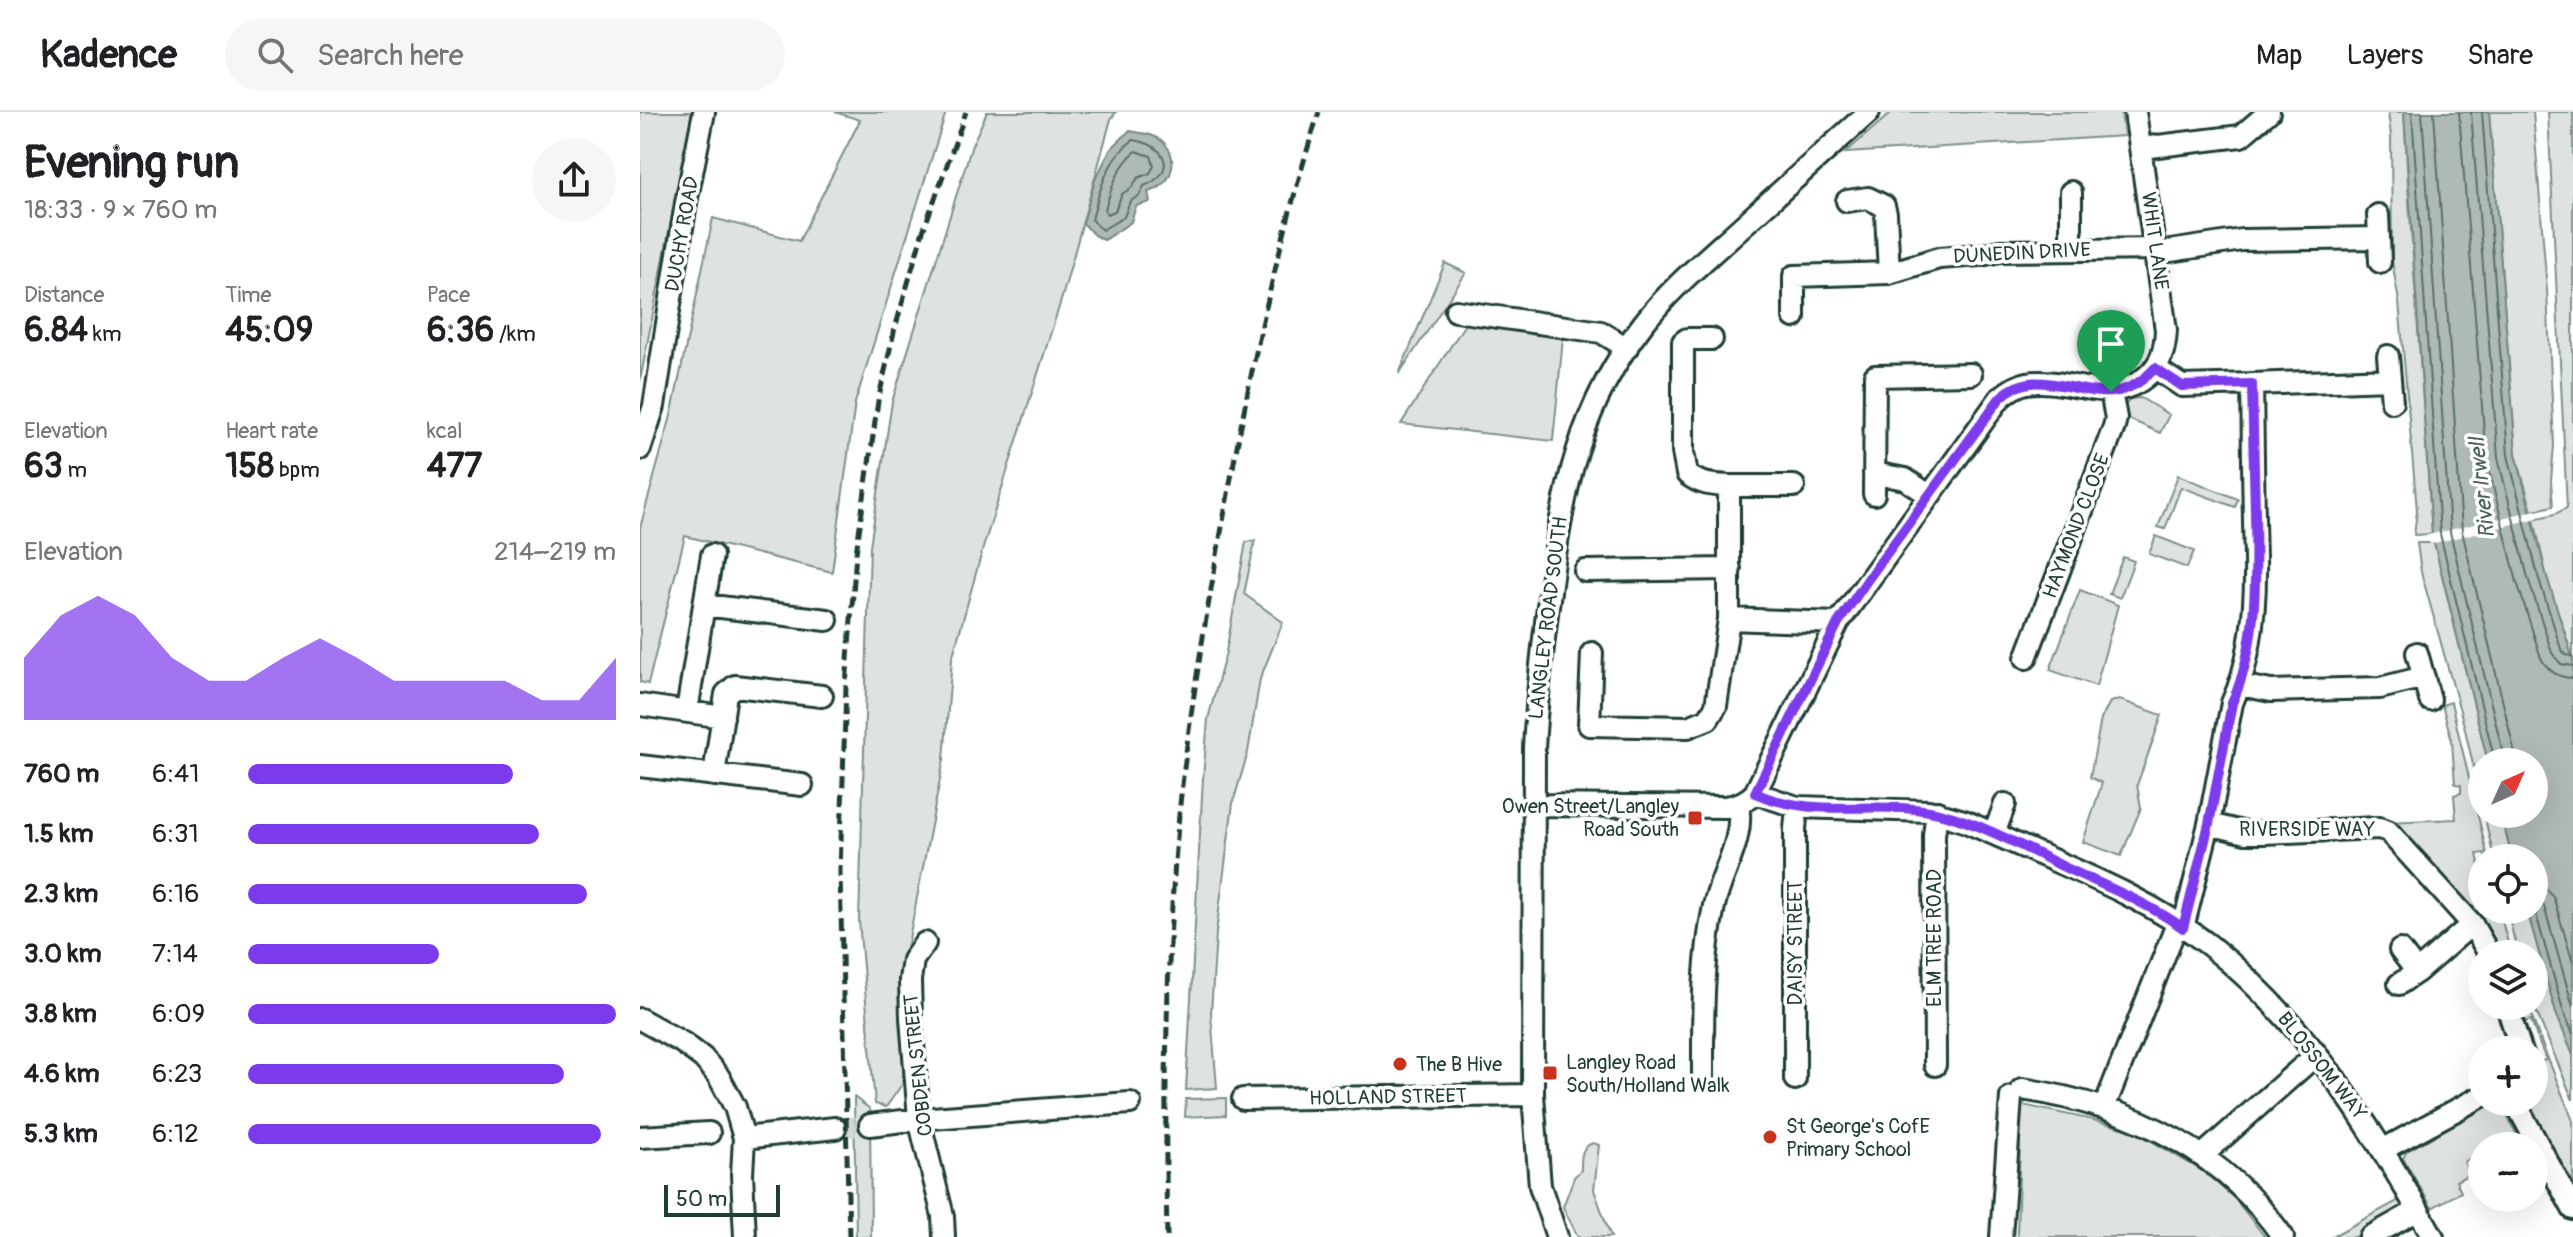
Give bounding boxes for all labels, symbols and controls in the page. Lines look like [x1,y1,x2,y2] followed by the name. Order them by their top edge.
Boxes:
[225,19,785,91] search box
[40,31,177,79] text: Kadence
[253,33,297,77] icon: search
[317,37,464,74] text: Search here
[2256,38,2302,73] text: Map
[2346,38,2423,73] text: Layers
[2467,38,2533,73] text: Share
[24,136,239,191] text: Evening run
[532,138,616,222] button: share
[660,174,704,294] street label: DUCHY ROAD
[2136,190,2174,292] street label: WHIT LANE
[24,194,217,226] text: 18:33 · 9 × 760 m
[1952,237,2092,269] street label: DUNEDIN DRIVE
[24,281,104,309] text: Distance
[225,281,271,309] text: Time
[427,281,470,309] text: Pace
[24,309,88,352] text: 6.84
[225,309,313,352] text: 45:09
[427,309,494,352] text: 6:36
[2077,310,2145,392] pin
[88,320,122,348] text: km
[494,320,536,348] text: /km
[2089,322,2133,366] icon: arrive
[24,417,108,445] text: Elevation
[225,417,318,445] text: Heart rate
[427,417,462,445] text: kcal
[2463,434,2501,540] water label: River Irwell
[24,445,63,488] text: 63
[225,445,274,488] text: 158
[427,445,482,488] text: 477
[2037,450,2115,602] street label: HAYMOND CLOSE
[63,456,87,484] text: m
[274,456,320,484] text: bpm
[1523,515,1573,721] street label: LANGLEY ROAD SOUTH
[24,536,123,568] text: Elevation
[494,536,616,568] text: 214–219 m
[2468,748,2548,828] north arrow
[2468,748,2548,1212] map controls
[24,758,99,790] text: 760 m
[152,758,199,790] text: 6:41
[1502,794,1679,842] place label: Owen Street/Langley Road South
[1686,809,1704,827] marker: Owen Street/Langley Road South
[2239,817,2375,842] street label: RIVERSIDE WAY
[24,818,94,850] text: 1.5 km
[152,818,199,850] text: 6:31
[2468,844,2548,924] button: locate
[1922,869,1947,1007] street label: ELM TREE ROAD
[24,878,98,910] text: 2.3 km
[152,878,199,910] text: 6:16
[1783,880,1808,1006] street label: DAISY STREET
[24,938,102,970] text: 3.0 km
[152,938,198,970] text: 7:14
[2468,940,2548,1020] button: layers
[898,993,938,1137] street label: COBDEN STREET
[24,998,97,1030] text: 3.8 km
[152,998,205,1030] text: 6:09
[2272,1007,2372,1125] street label: BLOSSOM WAY
[2468,1036,2548,1116] button: +
[1566,1050,1730,1098] place label: Langley Road South/Holland Walk
[1416,1052,1502,1077] place label: The B Hive
[1391,1055,1409,1073] marker: The B Hive
[24,1058,99,1090] text: 4.6 km
[152,1058,202,1090] text: 6:23
[1541,1064,1559,1082] marker: Langley Road South/Holland Walk
[1309,1083,1467,1111] street label: HOLLAND STREET
[1786,1114,1930,1162] place label: St George's CofE Primary School
[24,1118,98,1150] text: 5.3 km
[152,1118,199,1150] text: 6:12
[1761,1128,1779,1146] marker: St George's CofE Primary School
[2468,1132,2548,1212] button: −
[664,1181,780,1217] scale bar
[676,1185,727,1213] text: 50 m

